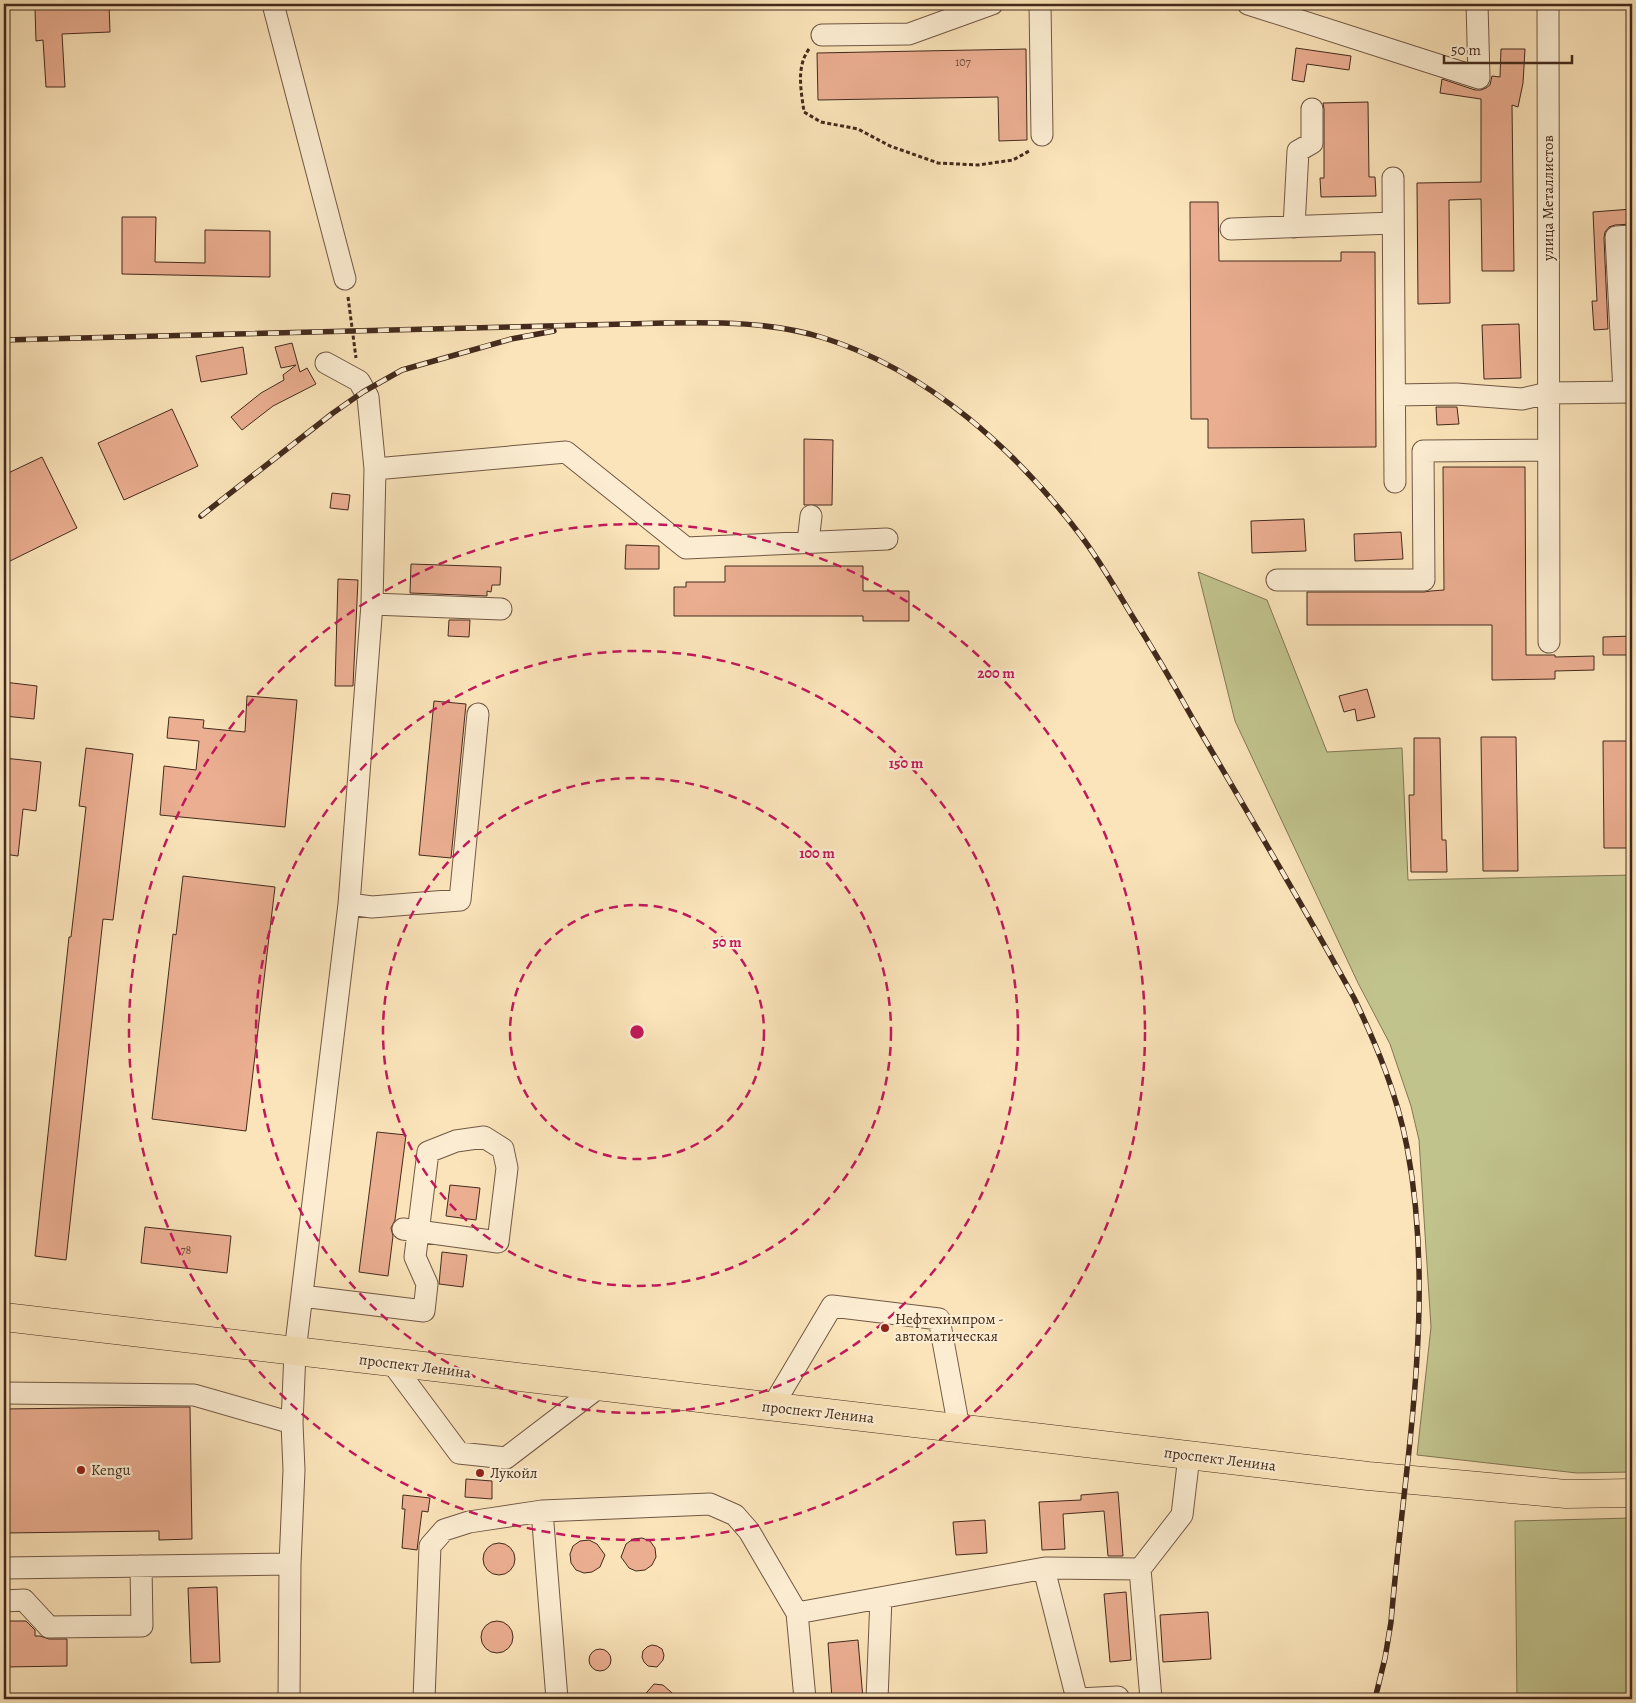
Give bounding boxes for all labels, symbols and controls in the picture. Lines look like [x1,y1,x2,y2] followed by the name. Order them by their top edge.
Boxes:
[1444,32,1571,64] scale bar
[1451,40,1481,60] text: 50 m
[955,54,972,70] house number: 107
[1538,135,1558,262] street label: улица Металлистов
[977,663,1015,683] text: 200 m
[889,753,924,773] text: 150 m
[799,843,835,863] text: 100 m
[712,932,742,952] text: 50 m
[628,1023,646,1041] centre of rings
[181,1242,192,1258] house number: 78
[895,1309,1004,1346] place label: Нефтехимпром - автоматическая
[879,1322,891,1334] marker: Нефтехимпром - автоматическая
[358,1349,472,1383] street label: проспект Ленина
[761,1396,875,1428] street label: проспект Ленина
[1163,1442,1277,1476] street label: проспект Ленина
[91,1460,131,1480] place label: Kengu
[490,1463,537,1483] place label: Лукойл
[75,1464,87,1476] marker: Kengu
[474,1467,486,1479] marker: Лукойл

